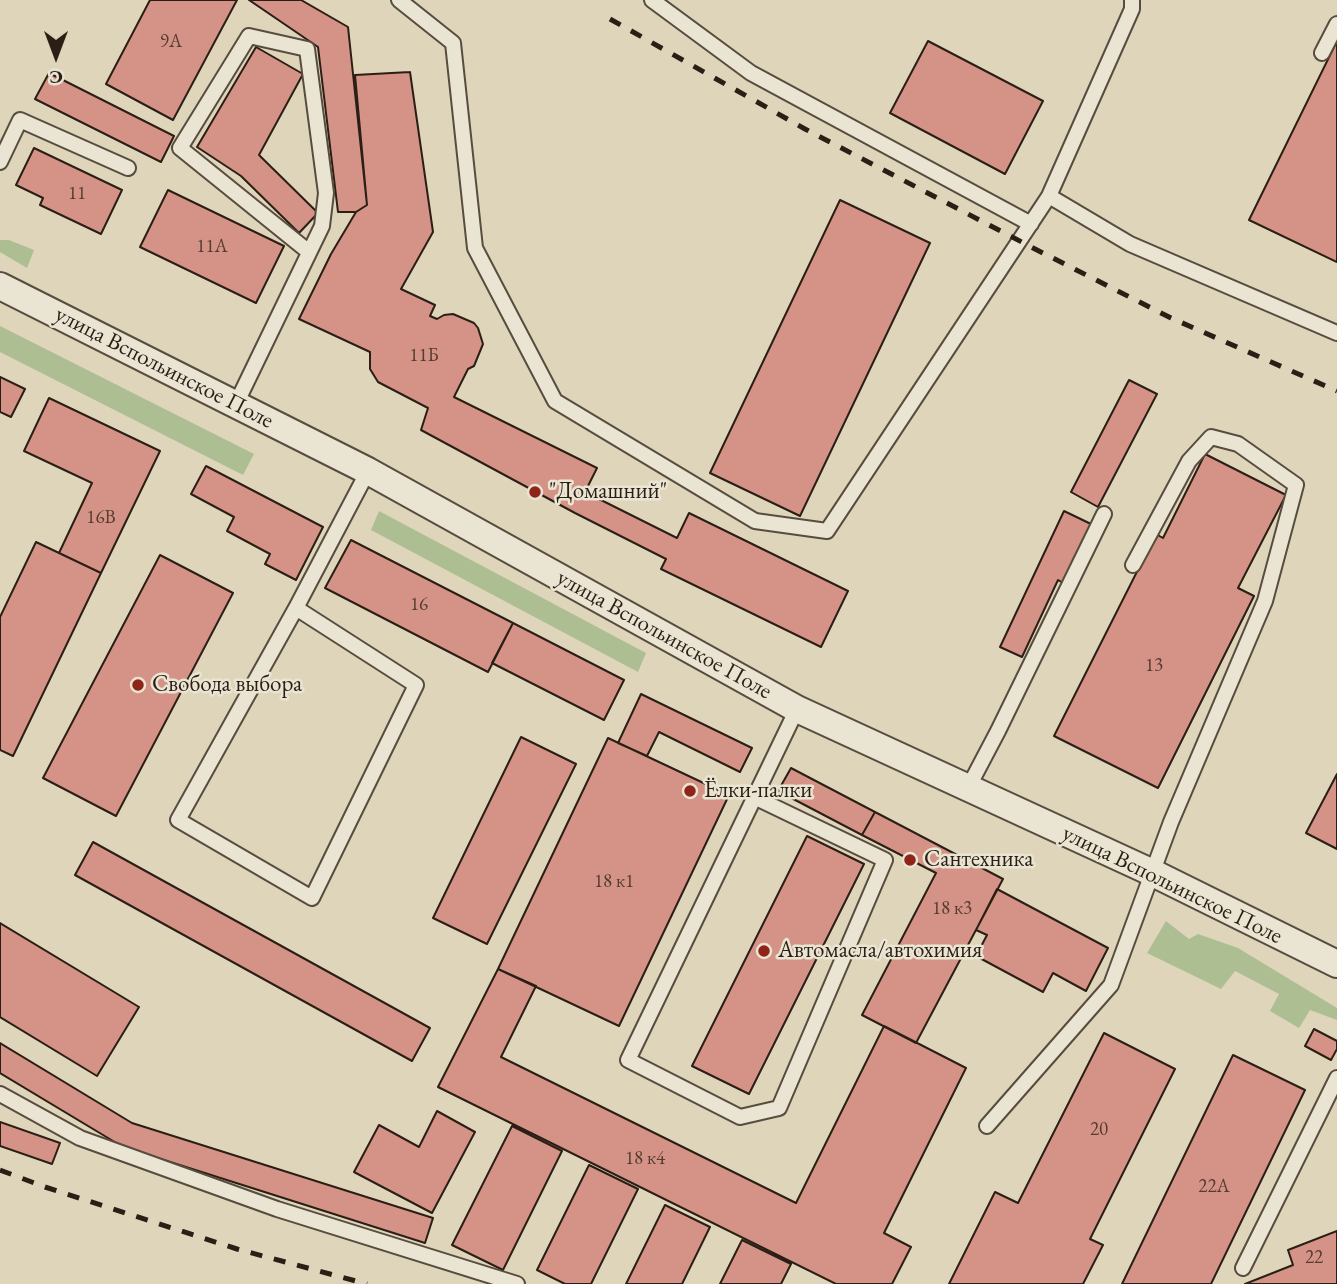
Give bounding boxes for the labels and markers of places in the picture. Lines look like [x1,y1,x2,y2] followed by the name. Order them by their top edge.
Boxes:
[549,478,667,506] place label: "Домашний"
[527,484,543,500] marker: "Домашний"
[152,671,302,699] place label: Свобода выбора
[130,677,146,693] marker: Свобода выбора
[704,777,812,805] place label: Ёлки-палки
[682,783,698,799] marker: Ёлки-палки
[924,846,1033,874] place label: Сантехника
[902,852,918,868] marker: Сантехника
[778,937,982,965] place label: Автомасла/автохимия
[756,943,772,959] marker: Автомасла/автохимия

